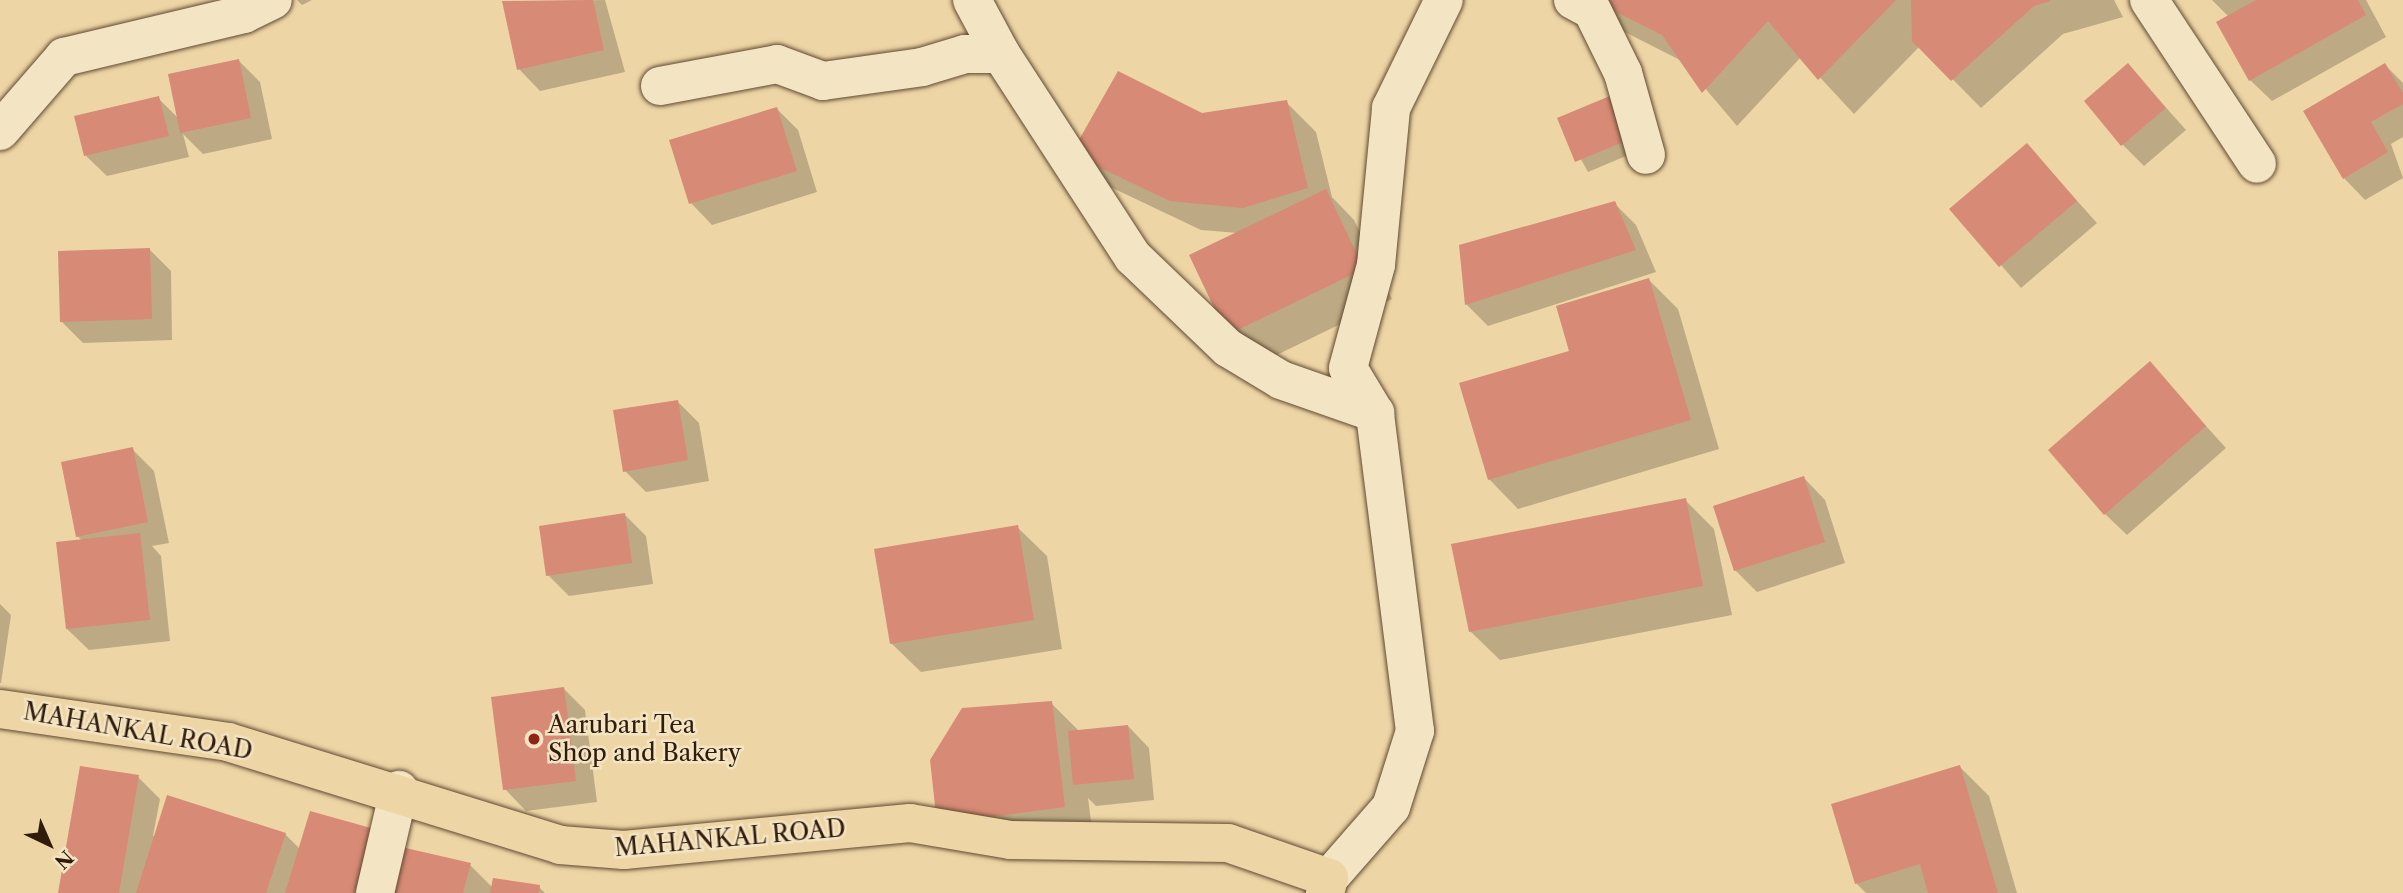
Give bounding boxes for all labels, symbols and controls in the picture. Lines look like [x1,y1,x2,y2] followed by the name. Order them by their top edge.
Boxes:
[21,697,255,765] street label: MAHANKAL ROAD
[548,711,741,767] place label: Aarubari Tea Shop and Bakery
[526,731,542,747] marker: Aarubari Tea Shop and Bakery
[14,809,84,879] north arrow
[613,814,847,862] street label: MAHANKAL ROAD
[50,845,78,873] text: N

